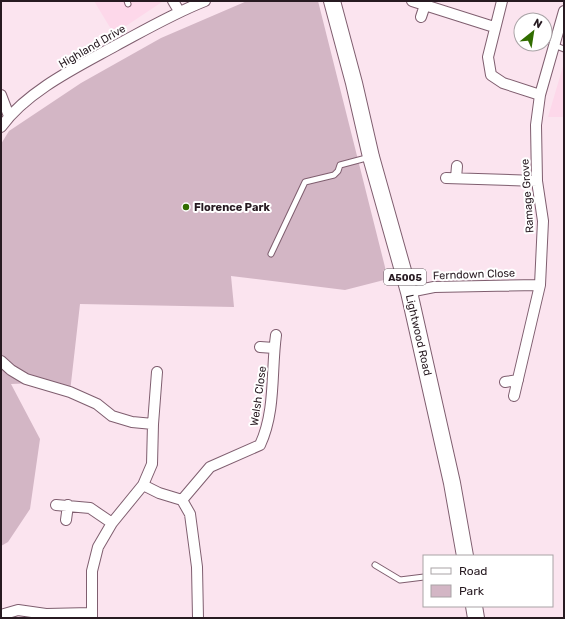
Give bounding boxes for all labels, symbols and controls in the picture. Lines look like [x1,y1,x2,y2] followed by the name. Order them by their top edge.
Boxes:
[513,12,553,52] north arrow
[531,16,544,31] text: N
[57,22,128,71] street label: Highland Drive
[518,158,537,233] street label: Ramage Grove
[194,201,270,214] place label: Florence Park
[181,202,191,212] marker: Florence Park
[433,267,515,282] street label: Ferndown Close
[384,269,426,285] road number: A5005
[403,293,434,377] street label: Lightwood Road
[248,365,269,427] street label: Welsh Close
[423,555,553,607] legend
[459,564,487,578] text: Road
[459,584,485,598] text: Park

